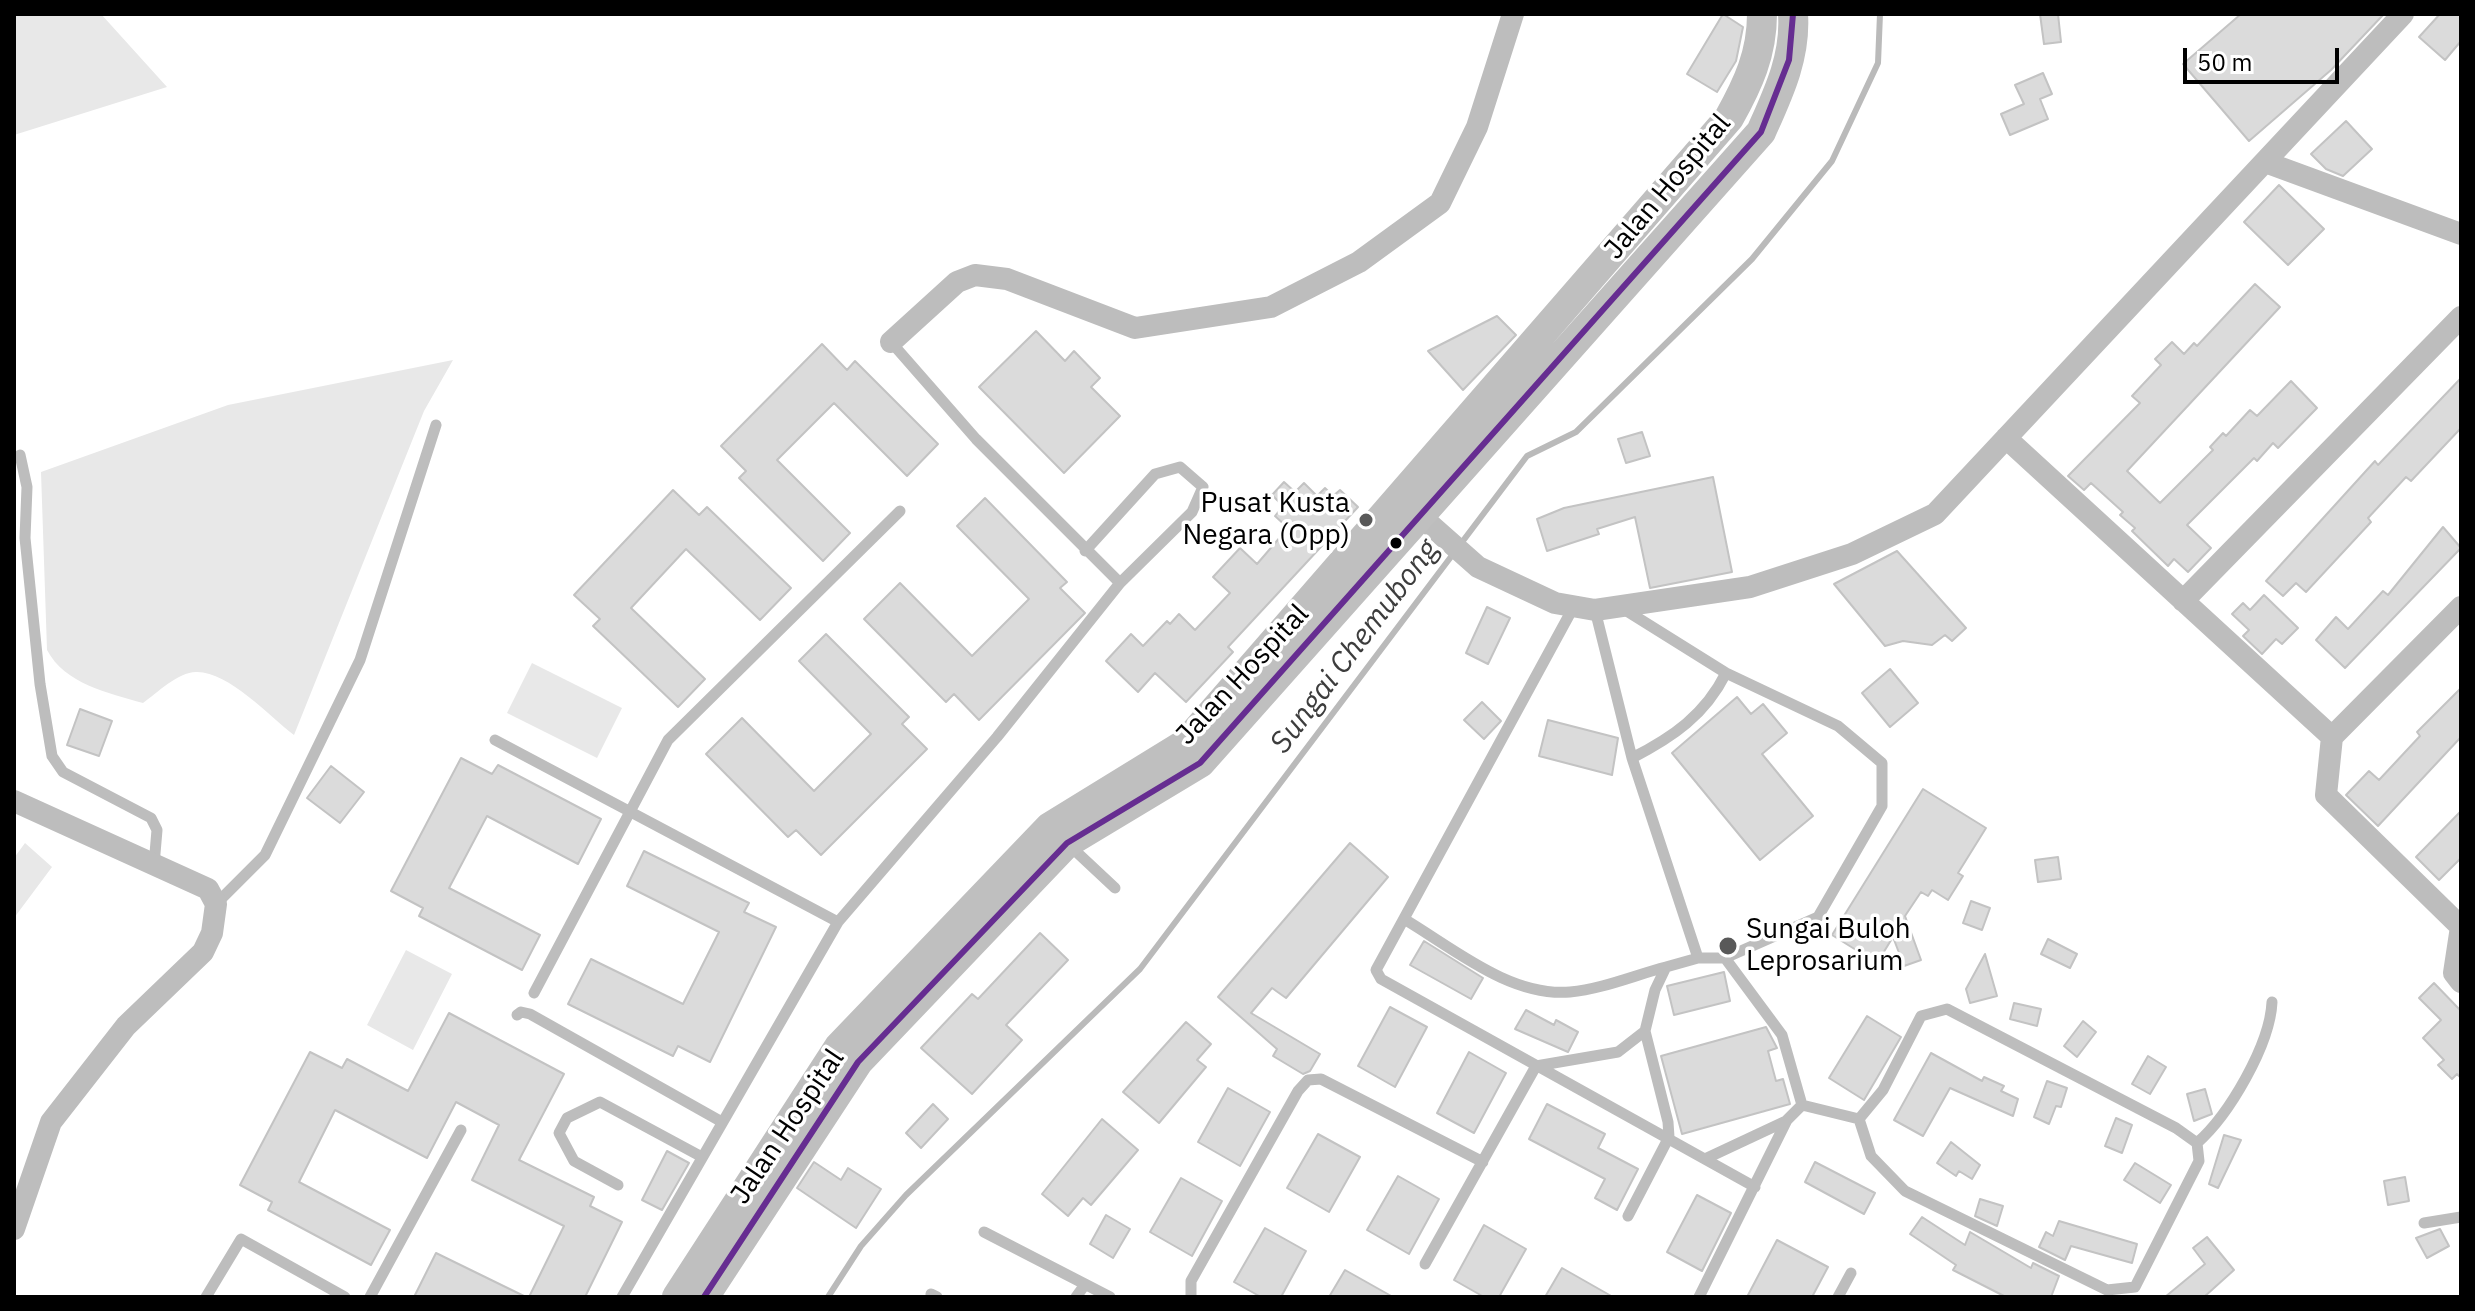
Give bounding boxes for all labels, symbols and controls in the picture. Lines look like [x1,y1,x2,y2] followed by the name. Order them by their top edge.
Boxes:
[2187,32,2343,82] scale bar
[2197,46,2252,78] text: 50 m
[1598,108,1738,266] street label: Jalan Hospital
[1182,487,1350,553] place label: Pusat Kusta Negara (Opp)
[1357,511,1375,529] marker: Pusat Kusta Negara (Opp)
[1263,533,1447,761] water label: Sungai Chemubong
[1388,535,1404,551] unlabelled marker
[1170,598,1316,752] street label: Jalan Hospital
[1746,913,1911,979] place label: Sungai Buloh Leprosarium
[1717,935,1739,957] marker: Sungai Buloh Leprosarium
[724,1043,852,1211] street label: Jalan Hospital

